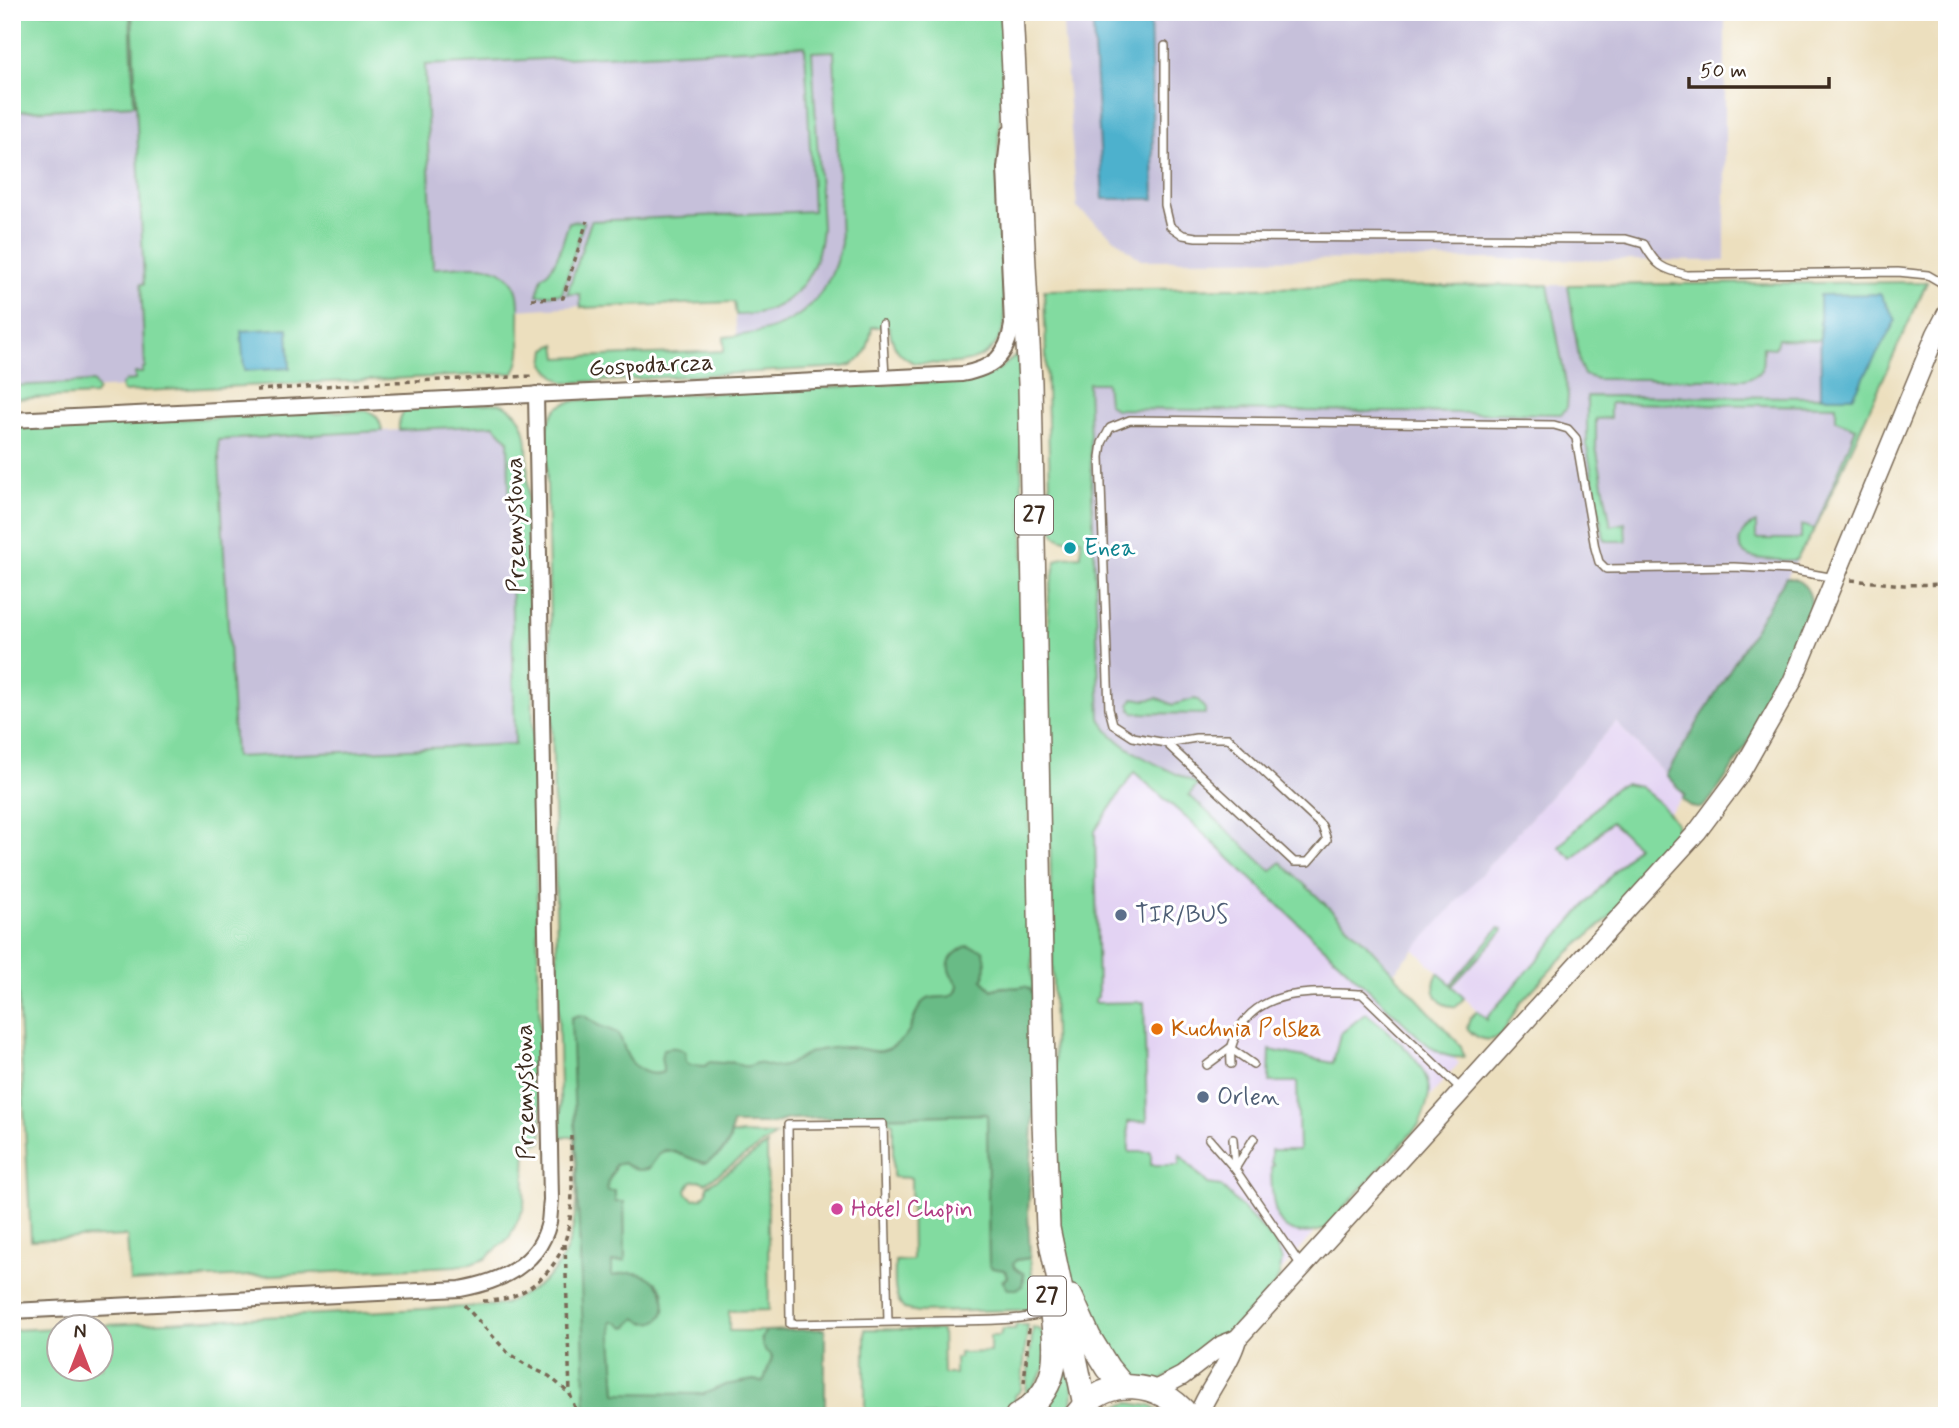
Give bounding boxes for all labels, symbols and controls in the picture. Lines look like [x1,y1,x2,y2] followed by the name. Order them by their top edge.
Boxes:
[1689,46,1829,90] scale bar
[1700,57,1747,85] text: 50 m
[588,347,714,385] street label: Gospodarcza
[499,457,533,593] street label: Przemysłowa
[1015,495,1053,534] road number: 27
[1084,533,1136,564] place label: Enea
[1062,540,1078,556] marker: Enea
[1135,900,1229,931] place label: TIR/BUS
[1113,907,1129,923] marker: TIR/BUS
[1171,1014,1322,1045] place label: Kuchnia Polska
[1149,1021,1165,1037] marker: Kuchnia Polska
[509,1024,543,1160] street label: Przemysłowa
[1217,1082,1280,1113] place label: Orlen
[1195,1089,1211,1105] marker: Orlen
[851,1194,973,1225] place label: Hotel Chopin
[829,1201,845,1217] marker: Hotel Chopin
[1028,1276,1066,1316] road number: 27
[46,1312,116,1382] north arrow
[74,1320,86,1345] text: N

